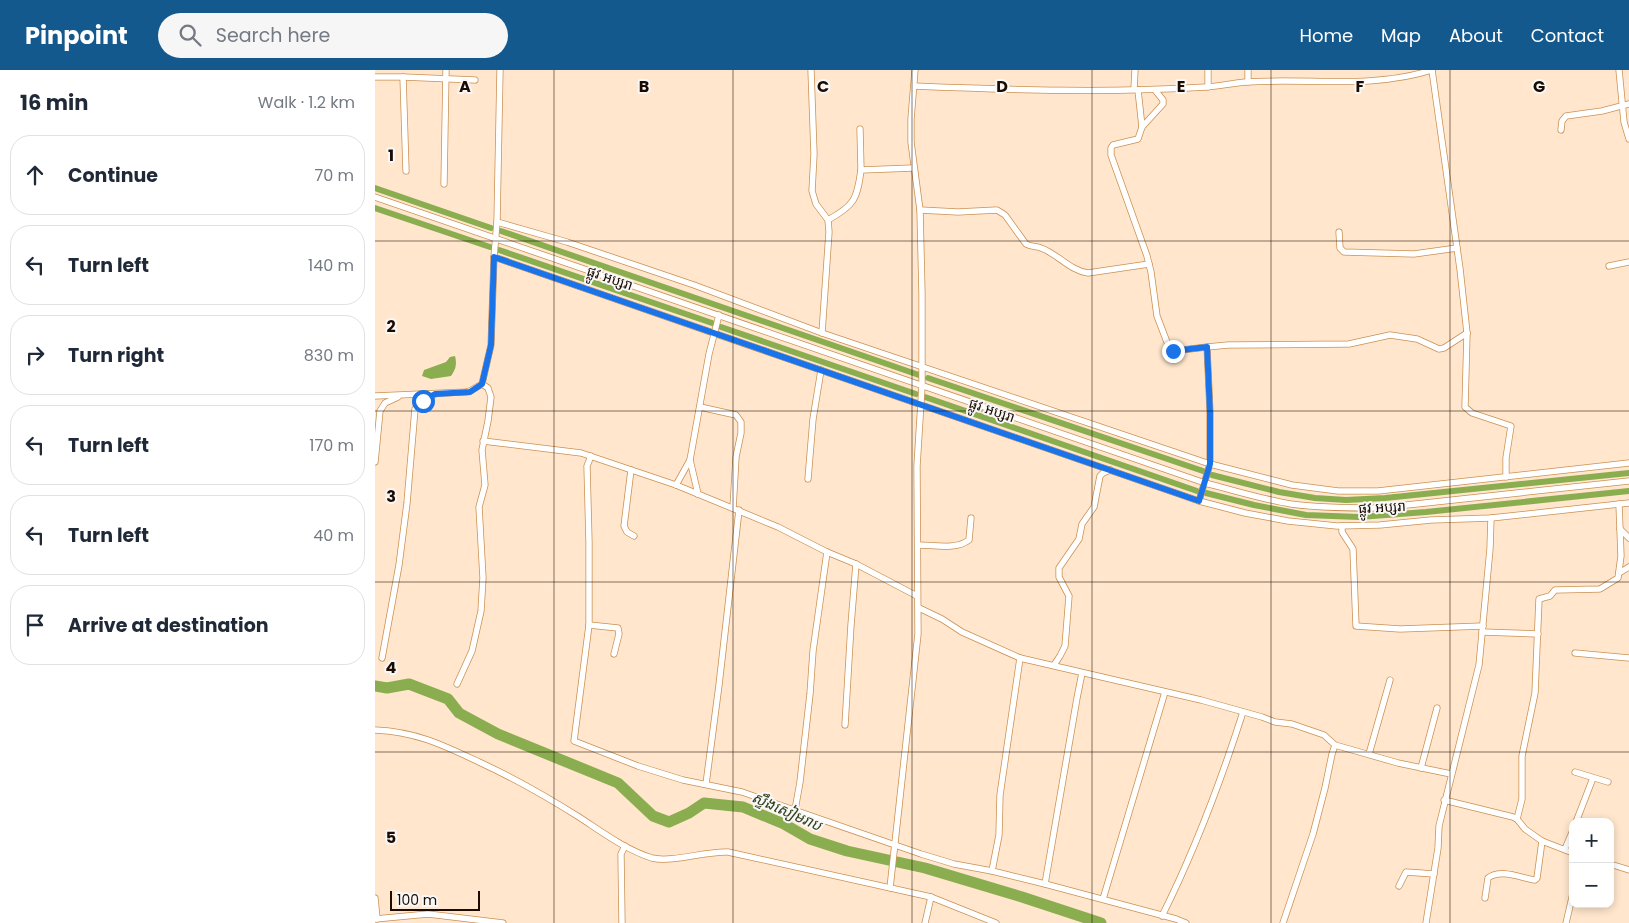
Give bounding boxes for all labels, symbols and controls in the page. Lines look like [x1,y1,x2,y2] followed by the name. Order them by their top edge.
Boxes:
[158,13,508,58] search box
[25,19,128,52] text: Pinpoint
[176,21,204,49] icon: search
[216,22,330,49] text: Search here
[1299,23,1353,48] text: Home
[1381,23,1421,48] text: Map
[1449,23,1503,48] text: About
[1531,23,1604,48] text: Contact
[459,75,471,98] text: A
[639,75,649,98] text: B
[817,75,829,98] text: C
[996,75,1008,98] text: D
[1177,75,1185,98] text: E
[1356,75,1365,98] text: F
[1533,75,1545,98] text: G
[20,88,88,117] text: 16 min
[258,91,355,114] text: Walk · 1.2 km
[388,144,394,167] text: 1
[21,161,49,189] icon: ahead
[68,162,158,189] text: Continue
[314,164,354,187] text: 70 m
[21,251,49,279] icon: left
[68,252,149,279] text: Turn left
[308,254,354,277] text: 140 m
[583,261,636,297] street label: ផ្លូវ អប្សរា
[386,315,396,338] text: 2
[1162,340,1185,363] route end
[21,341,49,369] icon: right
[68,342,164,369] text: Turn right
[304,344,354,367] text: 830 m
[412,390,435,413] route start
[965,393,1018,429] street label: ផ្លូវ អប្សរា
[21,431,49,459] icon: left
[68,432,149,459] text: Turn left
[309,434,354,457] text: 170 m
[386,485,396,508] text: 3
[1358,496,1407,520] street label: ផ្លូវ អប្សរា
[21,521,49,549] icon: left
[68,522,149,549] text: Turn left
[313,524,354,547] text: 40 m
[21,611,49,639] icon: arrive
[68,612,269,639] text: Arrive at destination
[386,656,397,679] text: 4
[749,786,827,836] water label: ស្ទឹងសៀមរាប
[1569,818,1614,908] map controls
[1569,818,1614,863] button: +
[386,826,396,849] text: 5
[1569,863,1614,908] button: −
[390,888,480,911] scale bar
[397,890,437,910] text: 100 m

